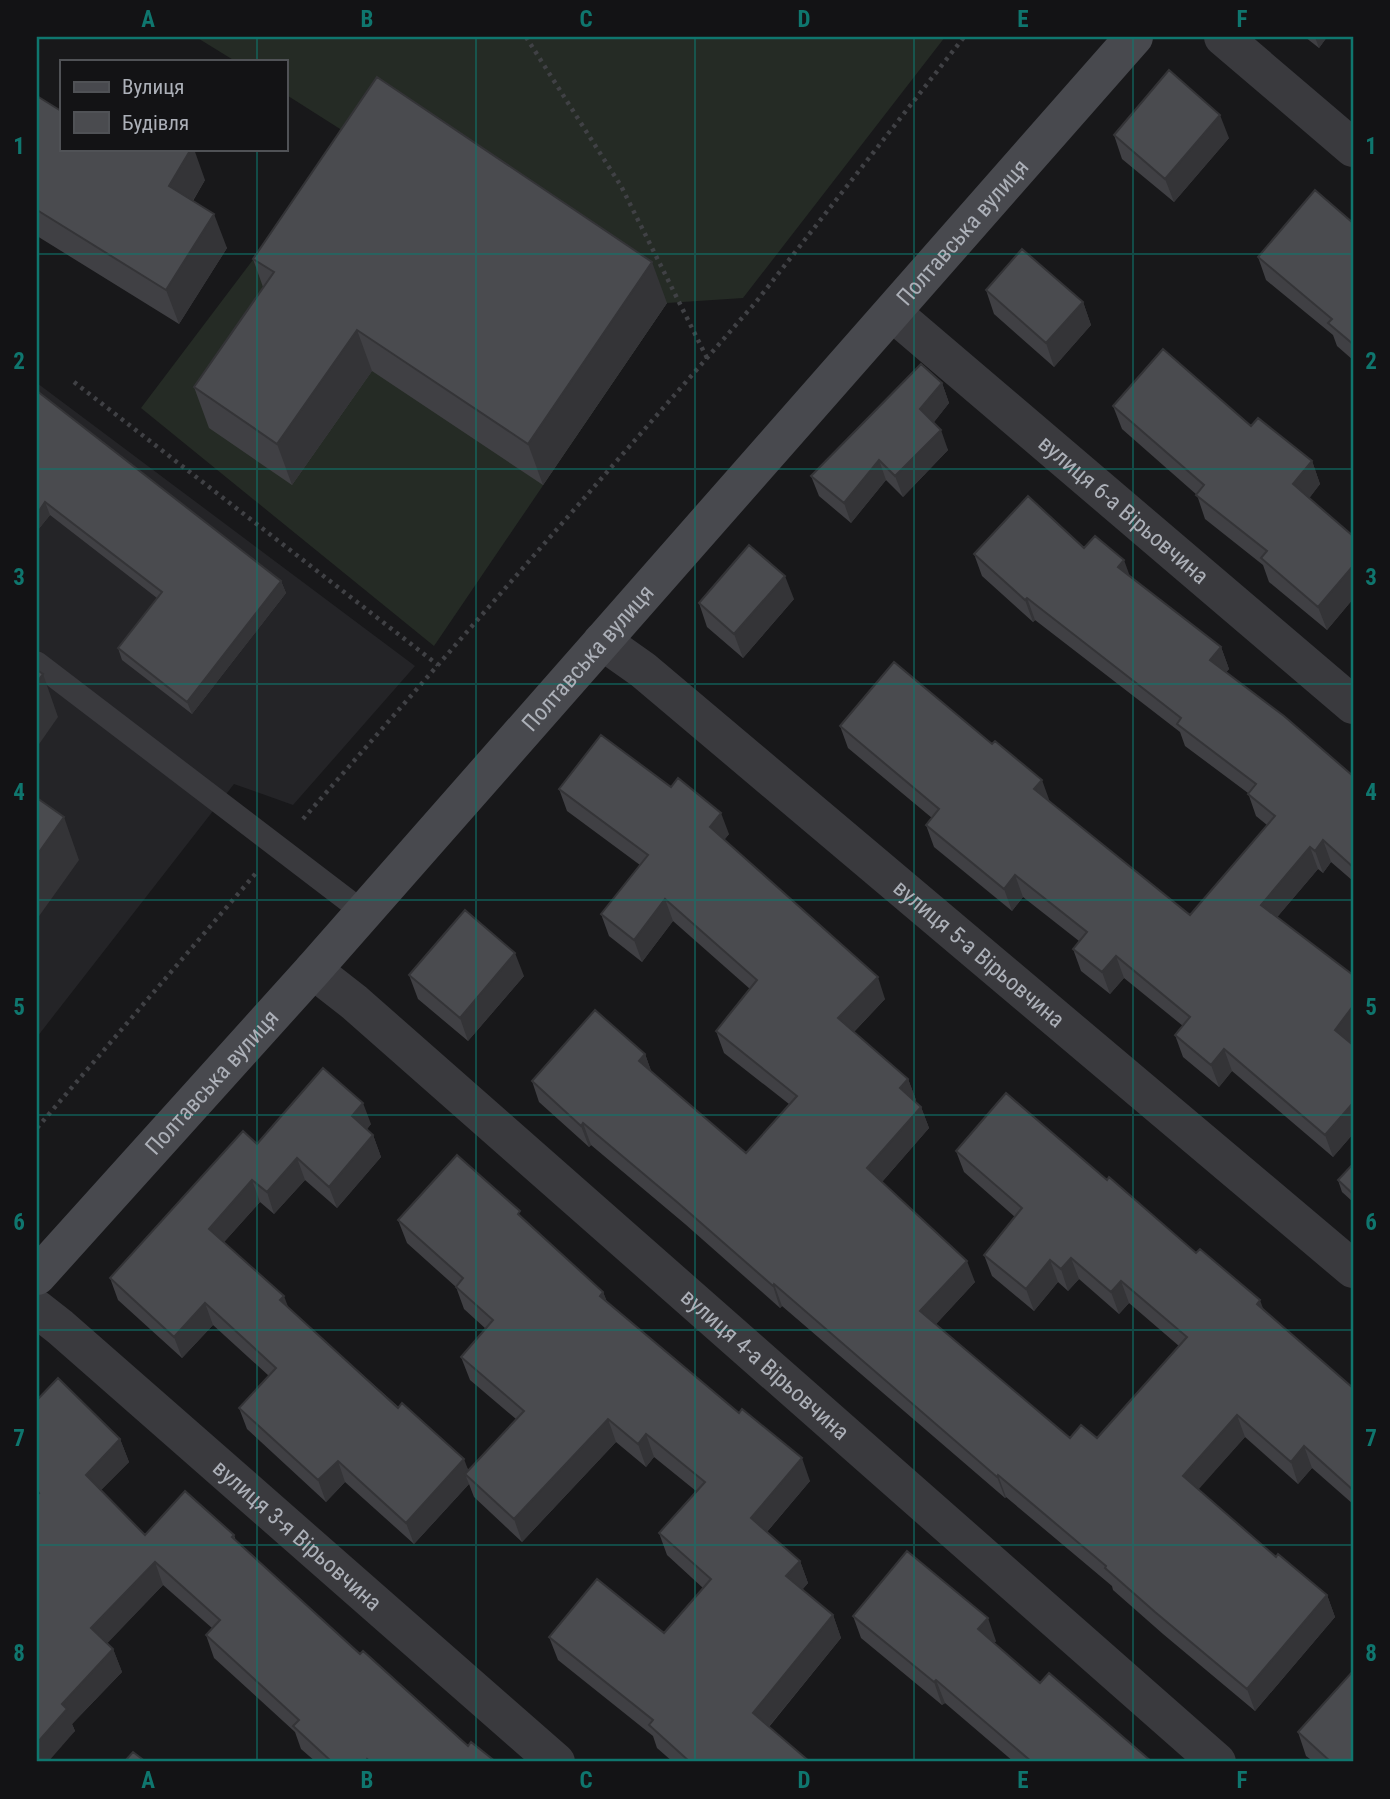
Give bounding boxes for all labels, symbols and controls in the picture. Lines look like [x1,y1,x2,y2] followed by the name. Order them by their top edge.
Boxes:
[141,6,155,33] text: A
[361,6,373,33] text: B
[579,6,593,33] text: C
[798,6,811,33] text: D
[1017,6,1029,33] text: E
[1237,6,1248,33] text: F
[60,60,287,150] legend
[122,75,184,99] text: Вулиця
[122,111,189,135] text: Будівля
[13,133,25,160] text: 1
[1365,133,1377,160] text: 1
[891,153,1034,311] street label: Полтавська вулиця
[13,348,25,375] text: 2
[1365,348,1377,375] text: 2
[1033,430,1214,589] street label: вулиця 6-а Вірьовчина
[13,564,25,591] text: 3
[1365,564,1377,591] text: 3
[516,579,659,737] street label: Полтавська вулиця
[13,779,25,806] text: 4
[1365,779,1377,806] text: 4
[888,874,1070,1033] street label: вулиця 5-а Вірьовчина
[13,994,25,1021] text: 5
[1365,994,1377,1021] text: 5
[139,1004,284,1160] street label: Полтавська вулиця
[13,1209,25,1236] text: 6
[1365,1209,1377,1236] text: 6
[676,1283,855,1445] street label: вулиця 4-а Вірьовчинa
[13,1425,25,1452] text: 7
[1365,1425,1377,1452] text: 7
[208,1454,387,1616] street label: вулиця 3-я Вірьовчина
[13,1640,25,1667] text: 8
[1365,1640,1377,1667] text: 8
[141,1767,155,1794] text: A
[361,1767,373,1794] text: B
[579,1767,593,1794] text: C
[798,1767,811,1794] text: D
[1017,1767,1029,1794] text: E
[1237,1767,1248,1794] text: F

